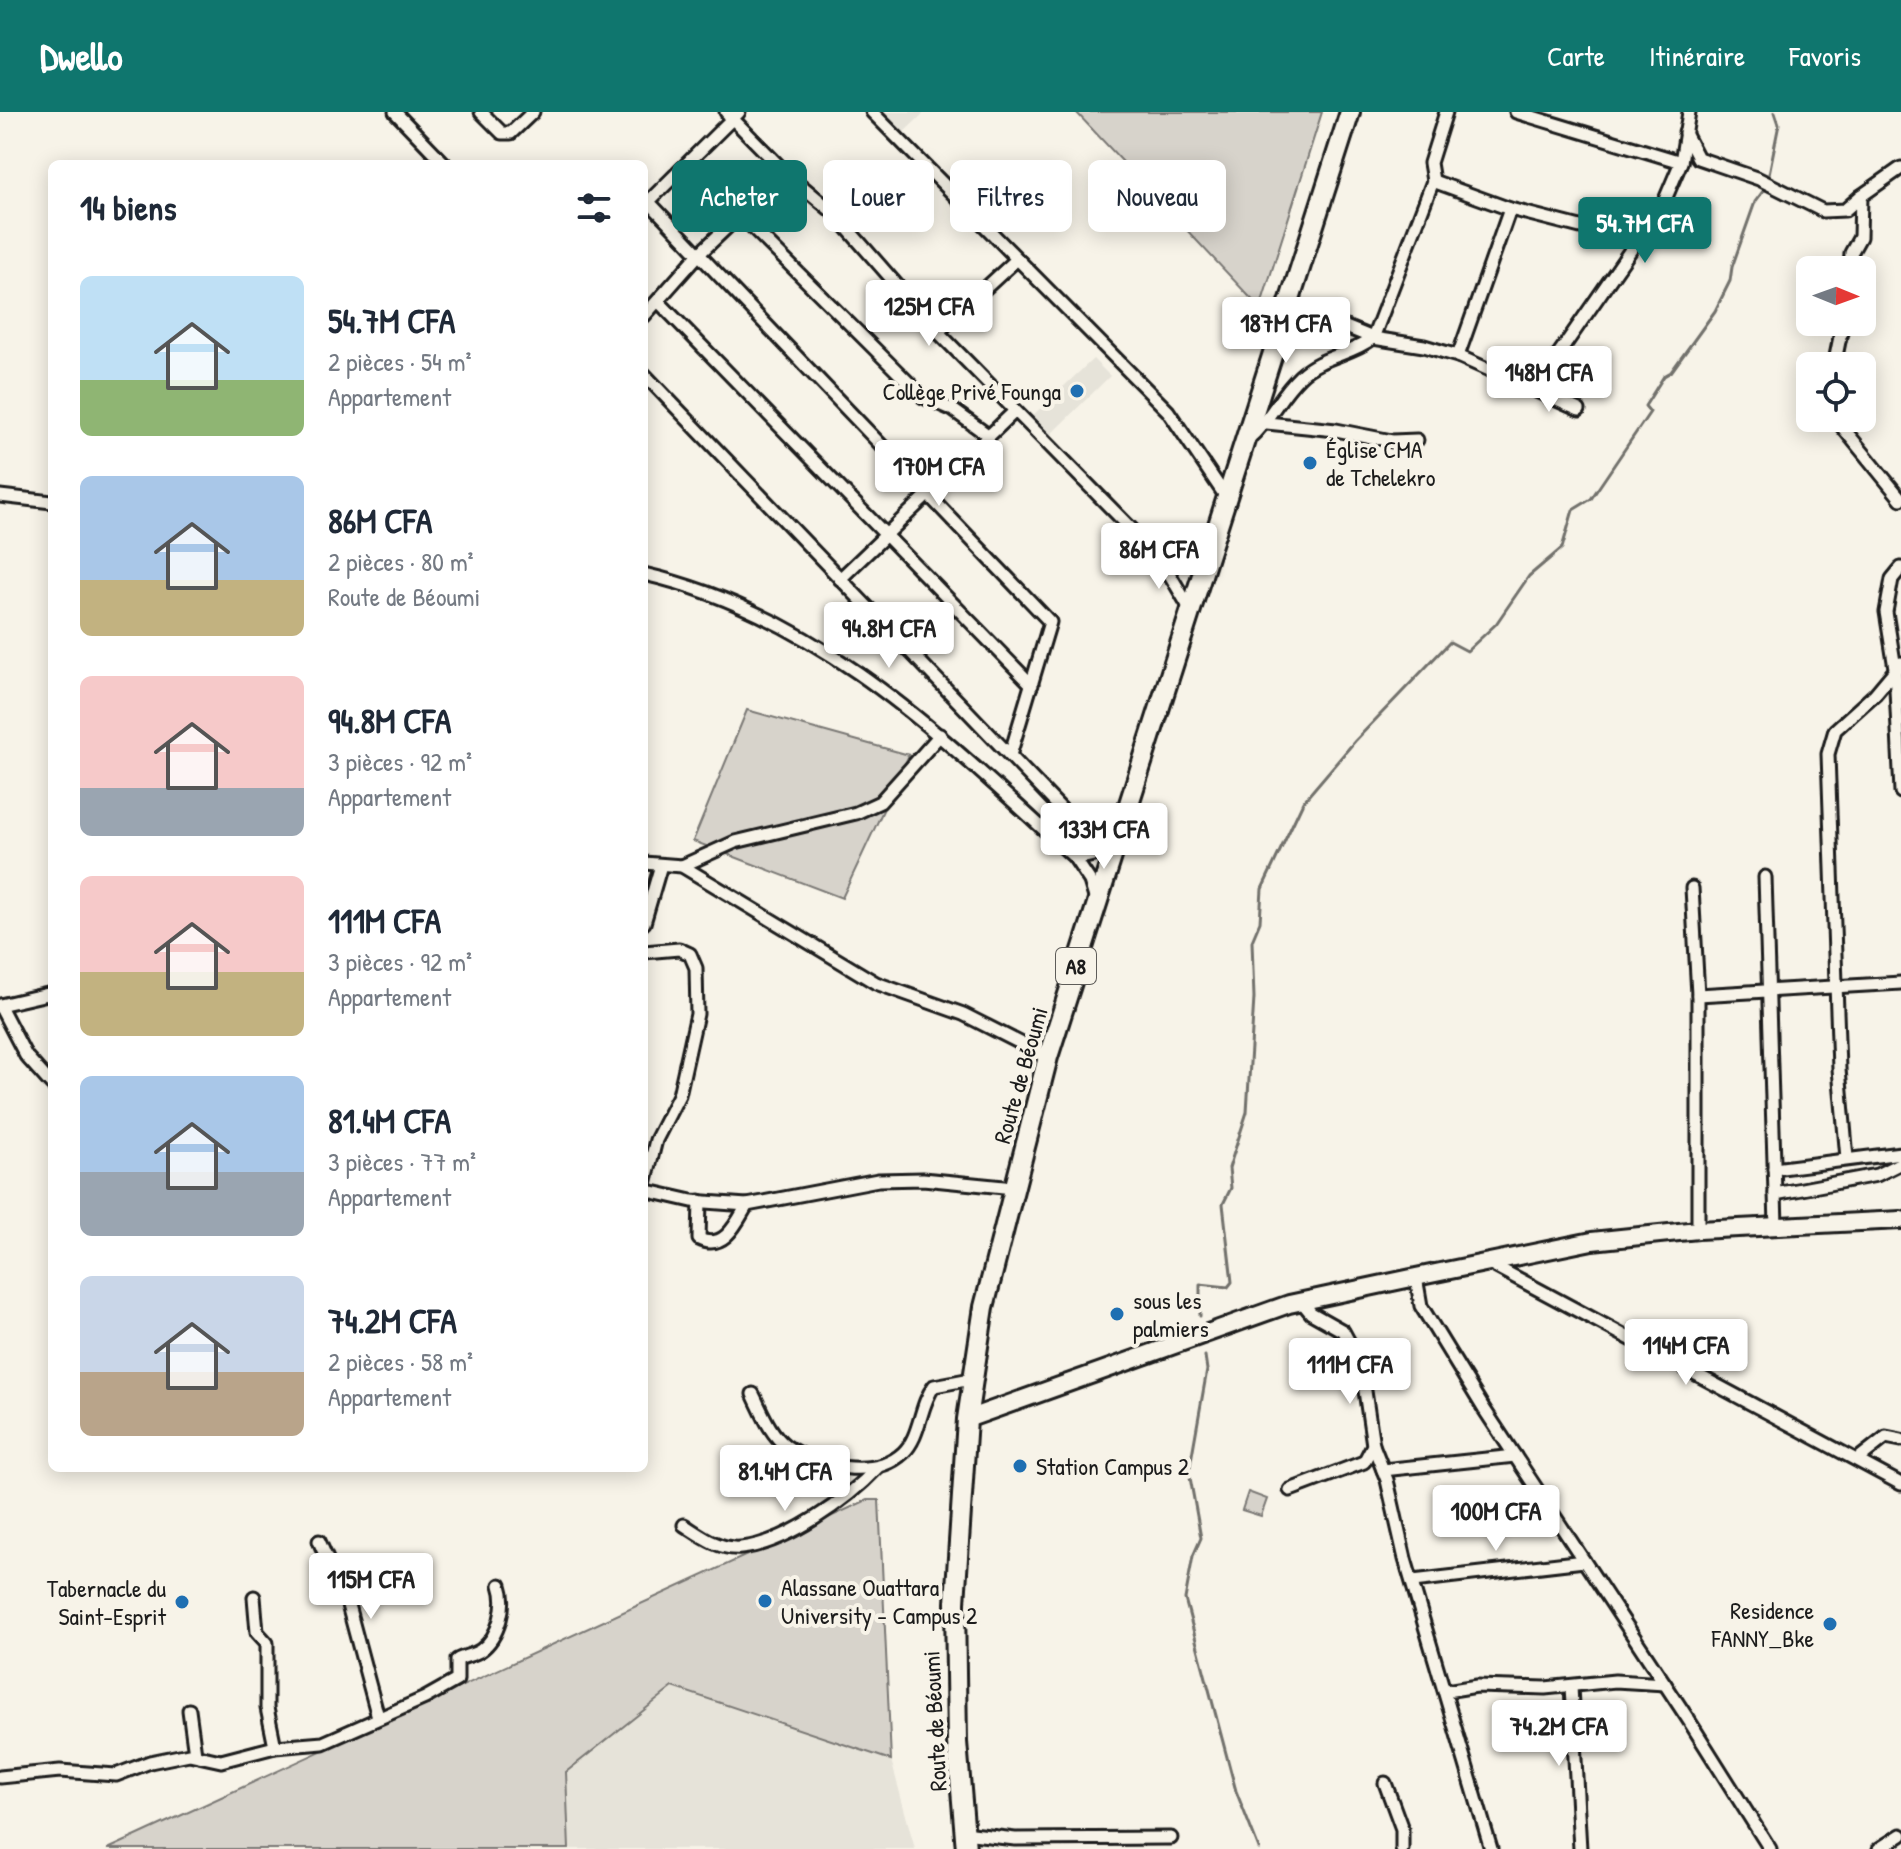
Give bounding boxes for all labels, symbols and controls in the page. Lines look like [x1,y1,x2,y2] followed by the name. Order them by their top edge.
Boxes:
[40,30,122,82] text: Dwello
[1547,37,1605,75] text: Carte
[1649,37,1745,75] text: Itinéraire
[1789,37,1861,75] text: Favoris
[672,160,807,232] chip: Acheter
[823,160,934,232] chip: Louer
[950,160,1072,232] chip: Filtres
[1088,160,1226,232] chip: Nouveau
[80,185,177,231] text: 14 biens
[572,186,616,230] icon: filters
[1553,197,1737,265] pin: 54.7M CFA
[1596,205,1694,240] text: 54.7M CFA
[1796,256,1876,336] north arrow
[1796,256,1876,432] map controls
[846,280,1012,348] pin: 125M CFA
[884,288,974,323] text: 125M CFA
[1203,297,1369,365] pin: 187M CFA
[328,298,455,344] text: 54.7M CFA
[1240,305,1332,340] text: 187M CFA
[144,308,240,404] icon: home
[328,344,471,379] text: 2 pièces · 54 m²
[1466,346,1632,414] pin: 148M CFA
[1796,352,1876,432] button: locate
[1505,354,1593,389] text: 148M CFA
[882,375,1061,407] place label: Collège Privé Founga
[328,379,451,414] text: Appartement
[1068,382,1086,400] marker: Collège Privé Founga
[1326,433,1436,493] place label: Église CMA de Tchelekro
[856,440,1022,508] pin: 170M CFA
[893,448,985,483] text: 170M CFA
[1301,454,1319,472] marker: Église CMA de Tchelekro
[328,498,432,544] text: 86M CFA
[144,508,240,604] icon: home
[1085,523,1233,591] pin: 86M CFA
[1119,531,1199,566] text: 86M CFA
[328,544,474,579] text: 2 pièces · 80 m²
[328,579,480,614] text: Route de Béoumi
[797,602,981,670] pin: 94.8M CFA
[842,610,936,645] text: 94.8M CFA
[328,698,451,744] text: 94.8M CFA
[144,708,240,804] icon: home
[328,744,472,779] text: 3 pièces · 92 m²
[328,779,451,814] text: Appartement
[1021,803,1187,871] pin: 133M CFA
[1059,811,1149,846] text: 133M CFA
[328,898,441,944] text: 111M CFA
[144,908,240,1004] icon: home
[328,944,472,979] text: 3 pièces · 92 m²
[1056,948,1096,984] road number: A8
[328,979,451,1014] text: Appartement
[985,1003,1055,1147] street label: Route de Béoumi
[328,1098,451,1144] text: 81.4M CFA
[144,1108,240,1204] icon: home
[328,1144,476,1179] text: 3 pièces · 77 m²
[328,1179,451,1214] text: Appartement
[1133,1284,1209,1344] place label: sous les palmiers
[328,1298,457,1344] text: 74.2M CFA
[1108,1305,1126,1323] marker: sous les palmiers
[144,1308,240,1404] icon: home
[1603,1319,1769,1387] pin: 114M CFA
[1643,1327,1729,1362] text: 114M CFA
[1267,1338,1433,1406] pin: 111M CFA
[328,1344,473,1379] text: 2 pièces · 58 m²
[1307,1346,1393,1381] text: 111M CFA
[328,1379,451,1414] text: Appartement
[693,1445,877,1513] pin: 81.4M CFA
[1036,1450,1189,1482] place label: Station Campus 2
[738,1453,832,1488] text: 81.4M CFA
[1011,1457,1029,1475] marker: Station Campus 2
[1413,1485,1579,1553] pin: 100M CFA
[1451,1493,1541,1528] text: 100M CFA
[288,1553,454,1621] pin: 115M CFA
[327,1561,415,1596] text: 115M CFA
[781,1571,977,1631] place label: Alassane Ouattara University - Campus 2
[47,1572,167,1632] place label: Tabernacle du Saint-Esprit
[756,1592,774,1610] marker: Alassane Ouattara University - Campus 2
[173,1593,191,1611] marker: Tabernacle du Saint-Esprit
[1711,1594,1814,1654] place label: Residence FANNY_Bke
[1821,1615,1839,1633] marker: Residence FANNY_Bke
[914,1650,954,1792] street label: Route de Béoumi
[1467,1700,1651,1768] pin: 74.2M CFA
[1510,1708,1608,1743] text: 74.2M CFA

